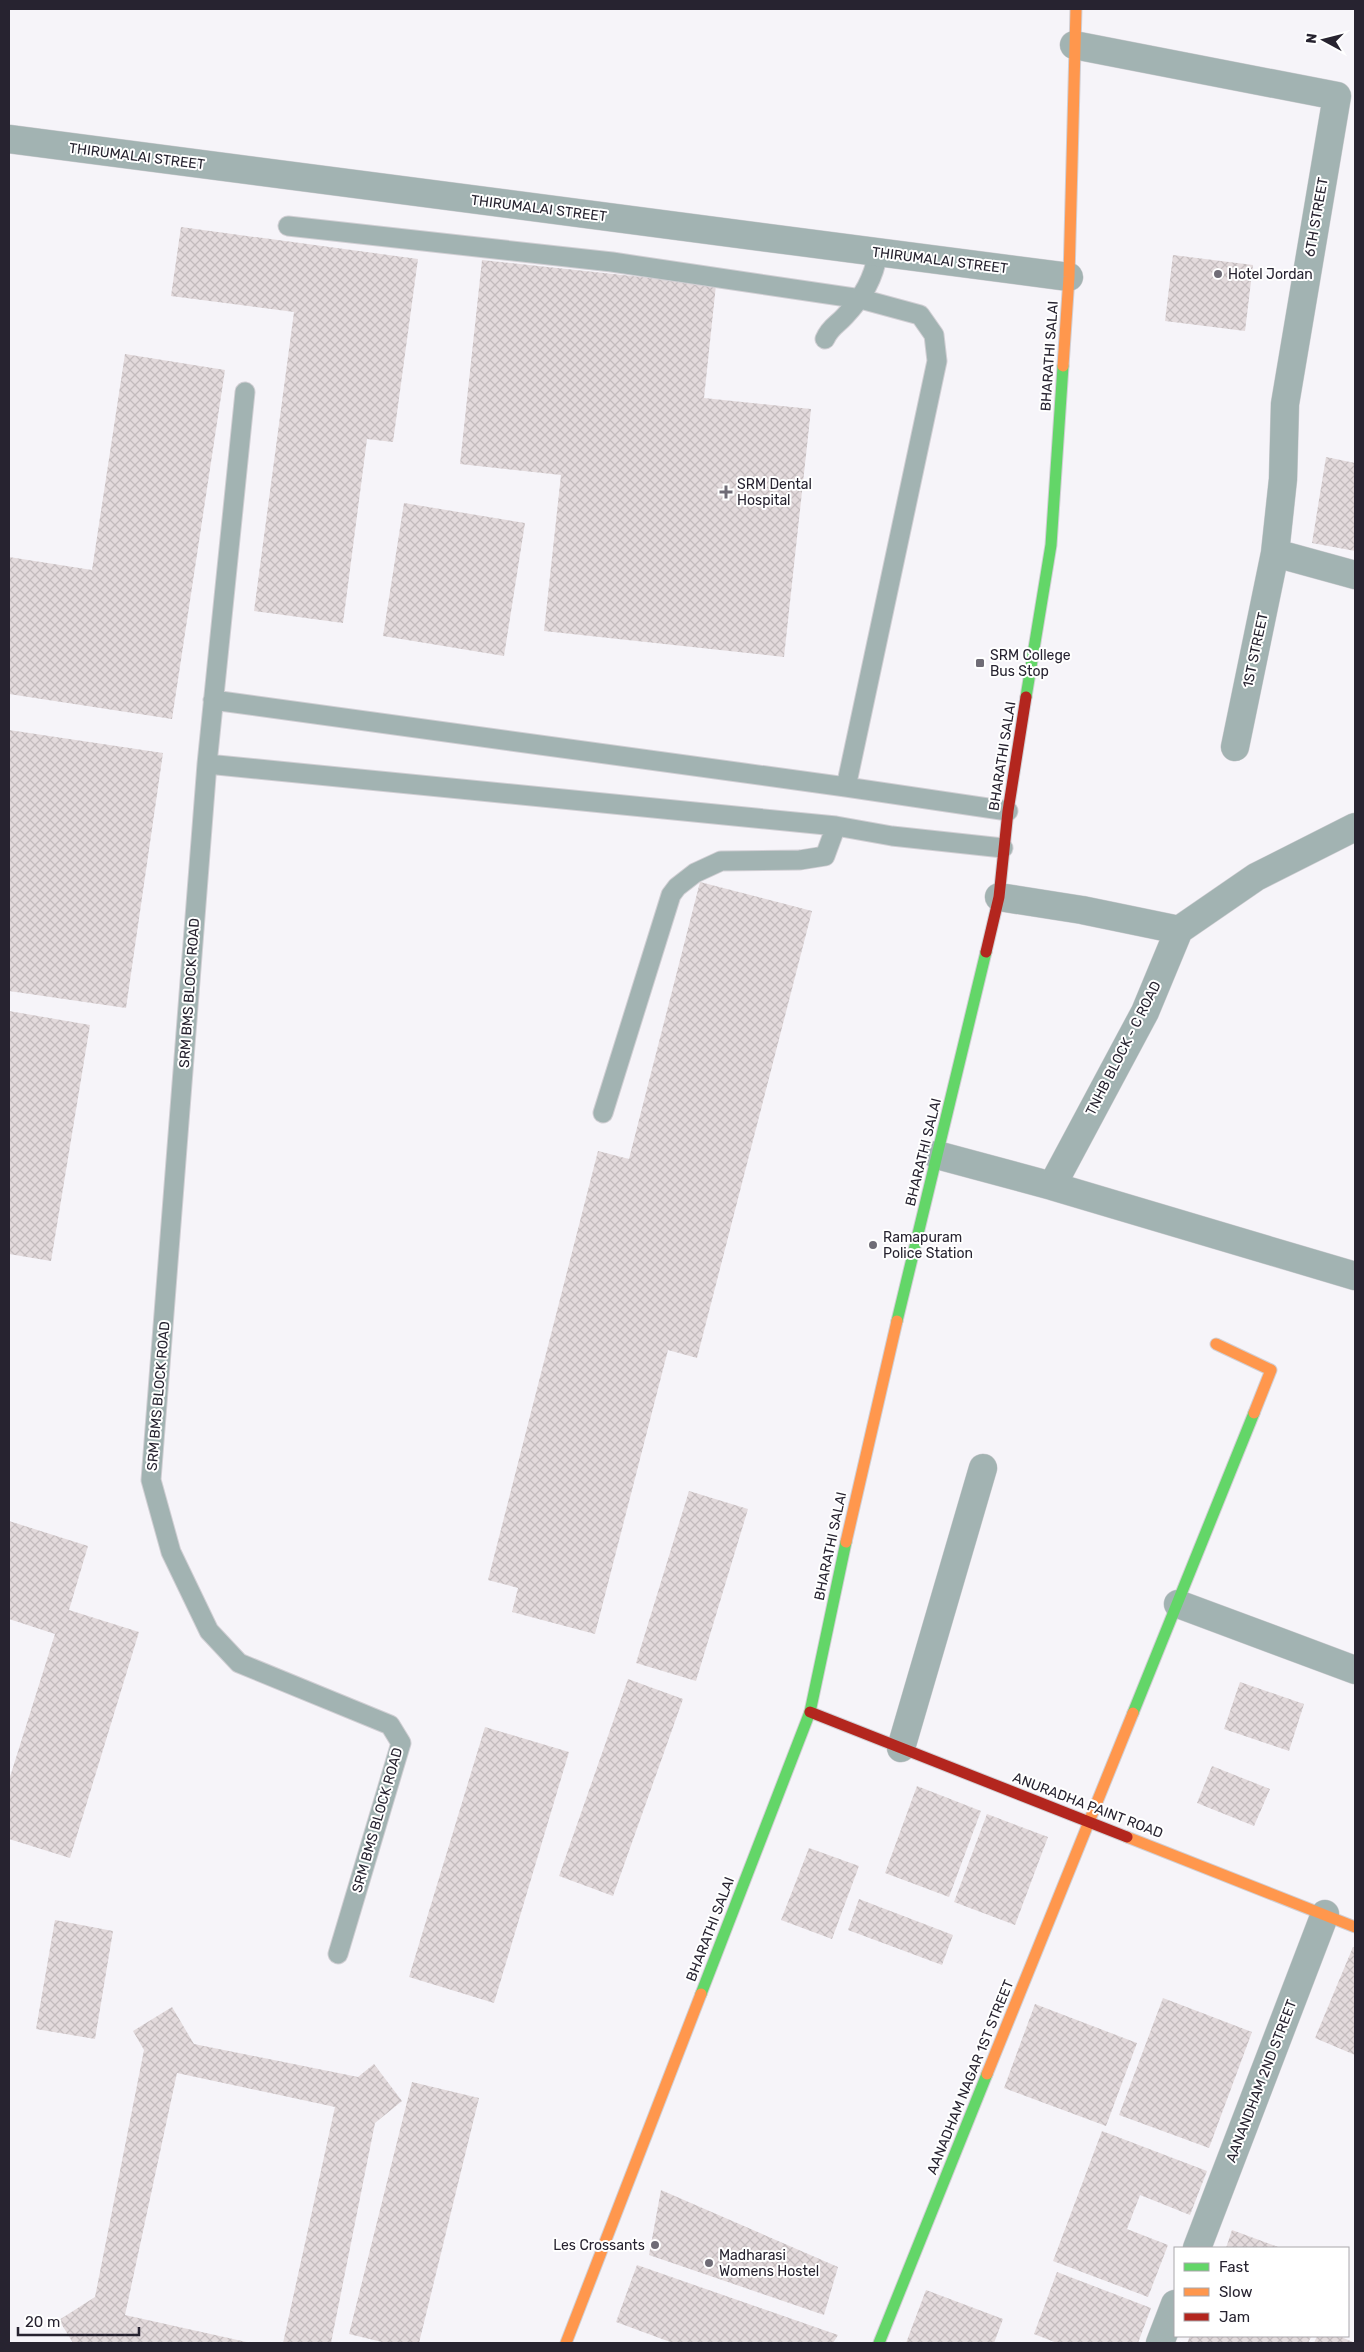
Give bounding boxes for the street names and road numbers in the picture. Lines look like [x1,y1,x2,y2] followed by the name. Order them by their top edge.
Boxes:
[68,140,206,173] street label: THIRUMALAI STREET
[1301,176,1332,258] street label: 6TH STREET
[470,192,608,225] street label: THIRUMALAI STREET
[871,244,1009,277] street label: THIRUMALAI STREET
[1037,300,1062,412] street label: BHARATHI SALAI
[1239,611,1272,689] street label: 1ST STREET
[985,700,1020,812] street label: BHARATHI SALAI
[176,918,203,1068] street label: SRM BMS BLOCK ROAD
[1082,978,1165,1118] street label: TNHB BLOCK - C ROAD
[902,1096,945,1208] street label: BHARATHI SALAI
[143,1321,174,1472] street label: SRM BMS BLOCK ROAD
[811,1490,850,1602] street label: BHARATHI SALAI
[349,1746,406,1895] street label: SRM BMS BLOCK ROAD
[1010,1769,1165,1842] street label: ANURADHA PAINT ROAD
[683,1874,738,1984] street label: BHARATHI SALAI
[924,1977,1017,2177] street label: AANADHAM NAGAR 1ST STREET
[1223,1997,1300,2165] street label: AANANDHAM 2ND STREET

